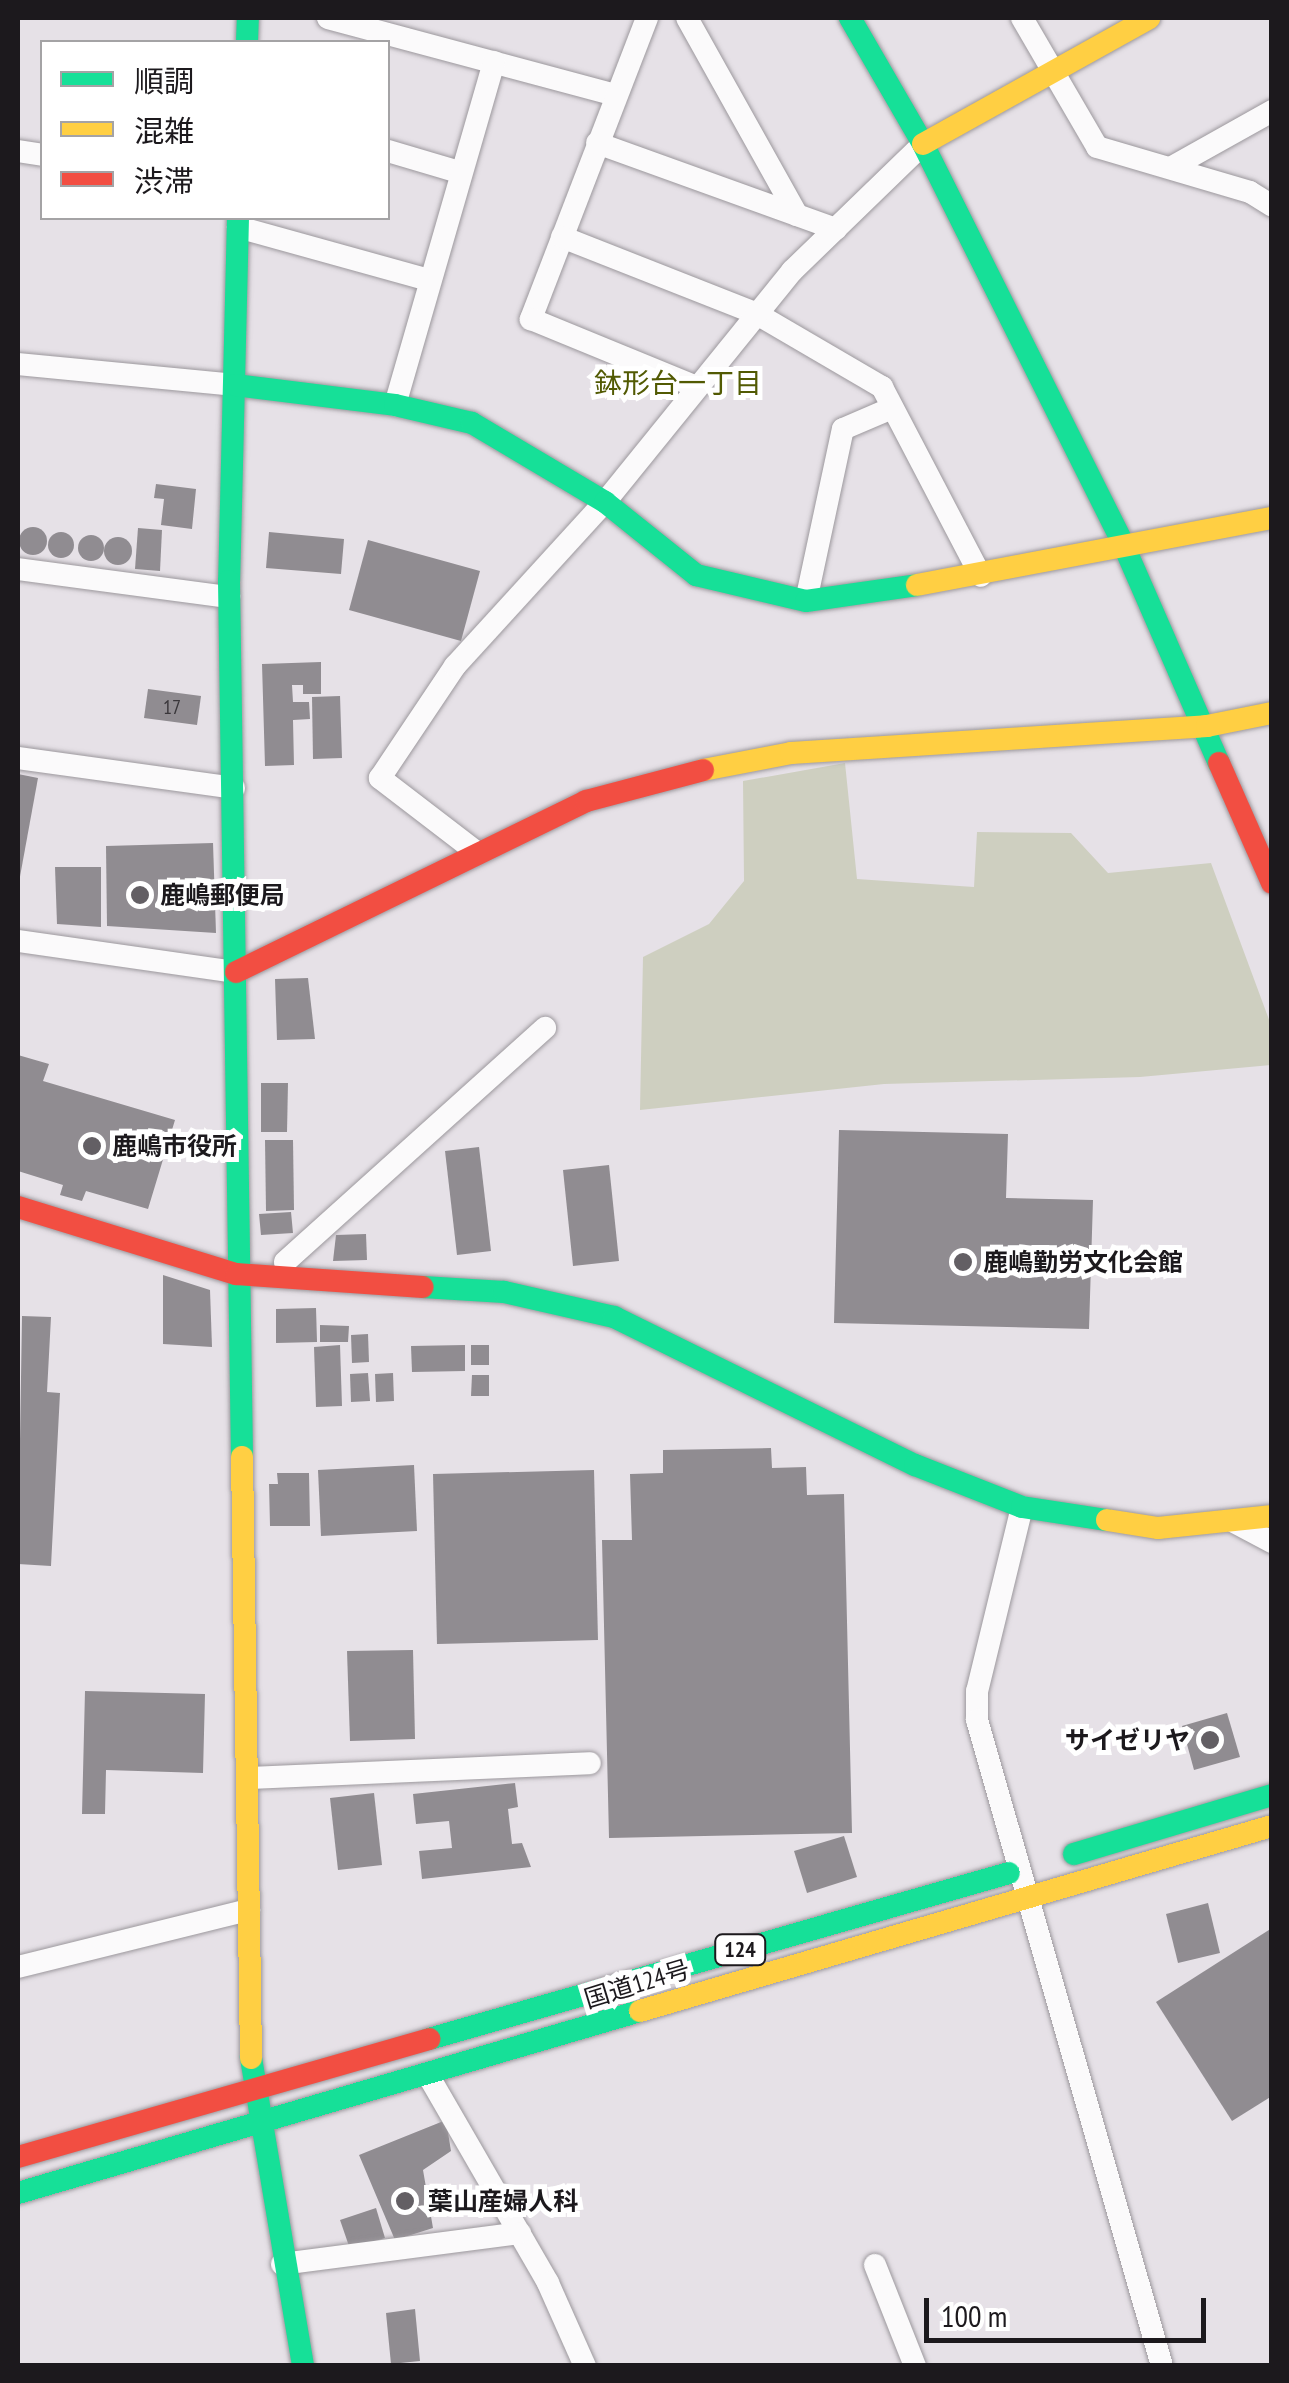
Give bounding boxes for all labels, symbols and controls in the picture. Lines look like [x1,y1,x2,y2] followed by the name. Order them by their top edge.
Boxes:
[40,40,390,220] legend
[134,61,194,100] text: 順調
[134,111,194,150] text: 混雑
[134,161,194,200] text: 渋滞
[594,366,762,400] district label: 鉢形台一丁目
[163,695,181,719] house number: 17
[160,880,285,910] place label: 鹿嶋郵便局
[129,884,151,906] marker: 鹿嶋郵便局
[112,1131,237,1161] place label: 鹿嶋市役所
[81,1135,103,1157] marker: 鹿嶋市役所
[983,1247,1183,1277] place label: 鹿嶋勤労文化会館
[952,1251,974,1273] marker: 鹿嶋勤労文化会館
[1065,1725,1190,1755] place label: サイゼリヤ
[1199,1729,1221,1751] marker: サイゼリヤ
[712,1933,768,1967] road number: 124
[581,1954,693,2014] street label: 国道124号
[428,2186,578,2216] place label: 葉山産婦人科
[392,2188,418,2214] marker: 葉山産婦人科
[929,2278,1212,2340] scale bar
[941,2296,1007,2335] text: 100 m

